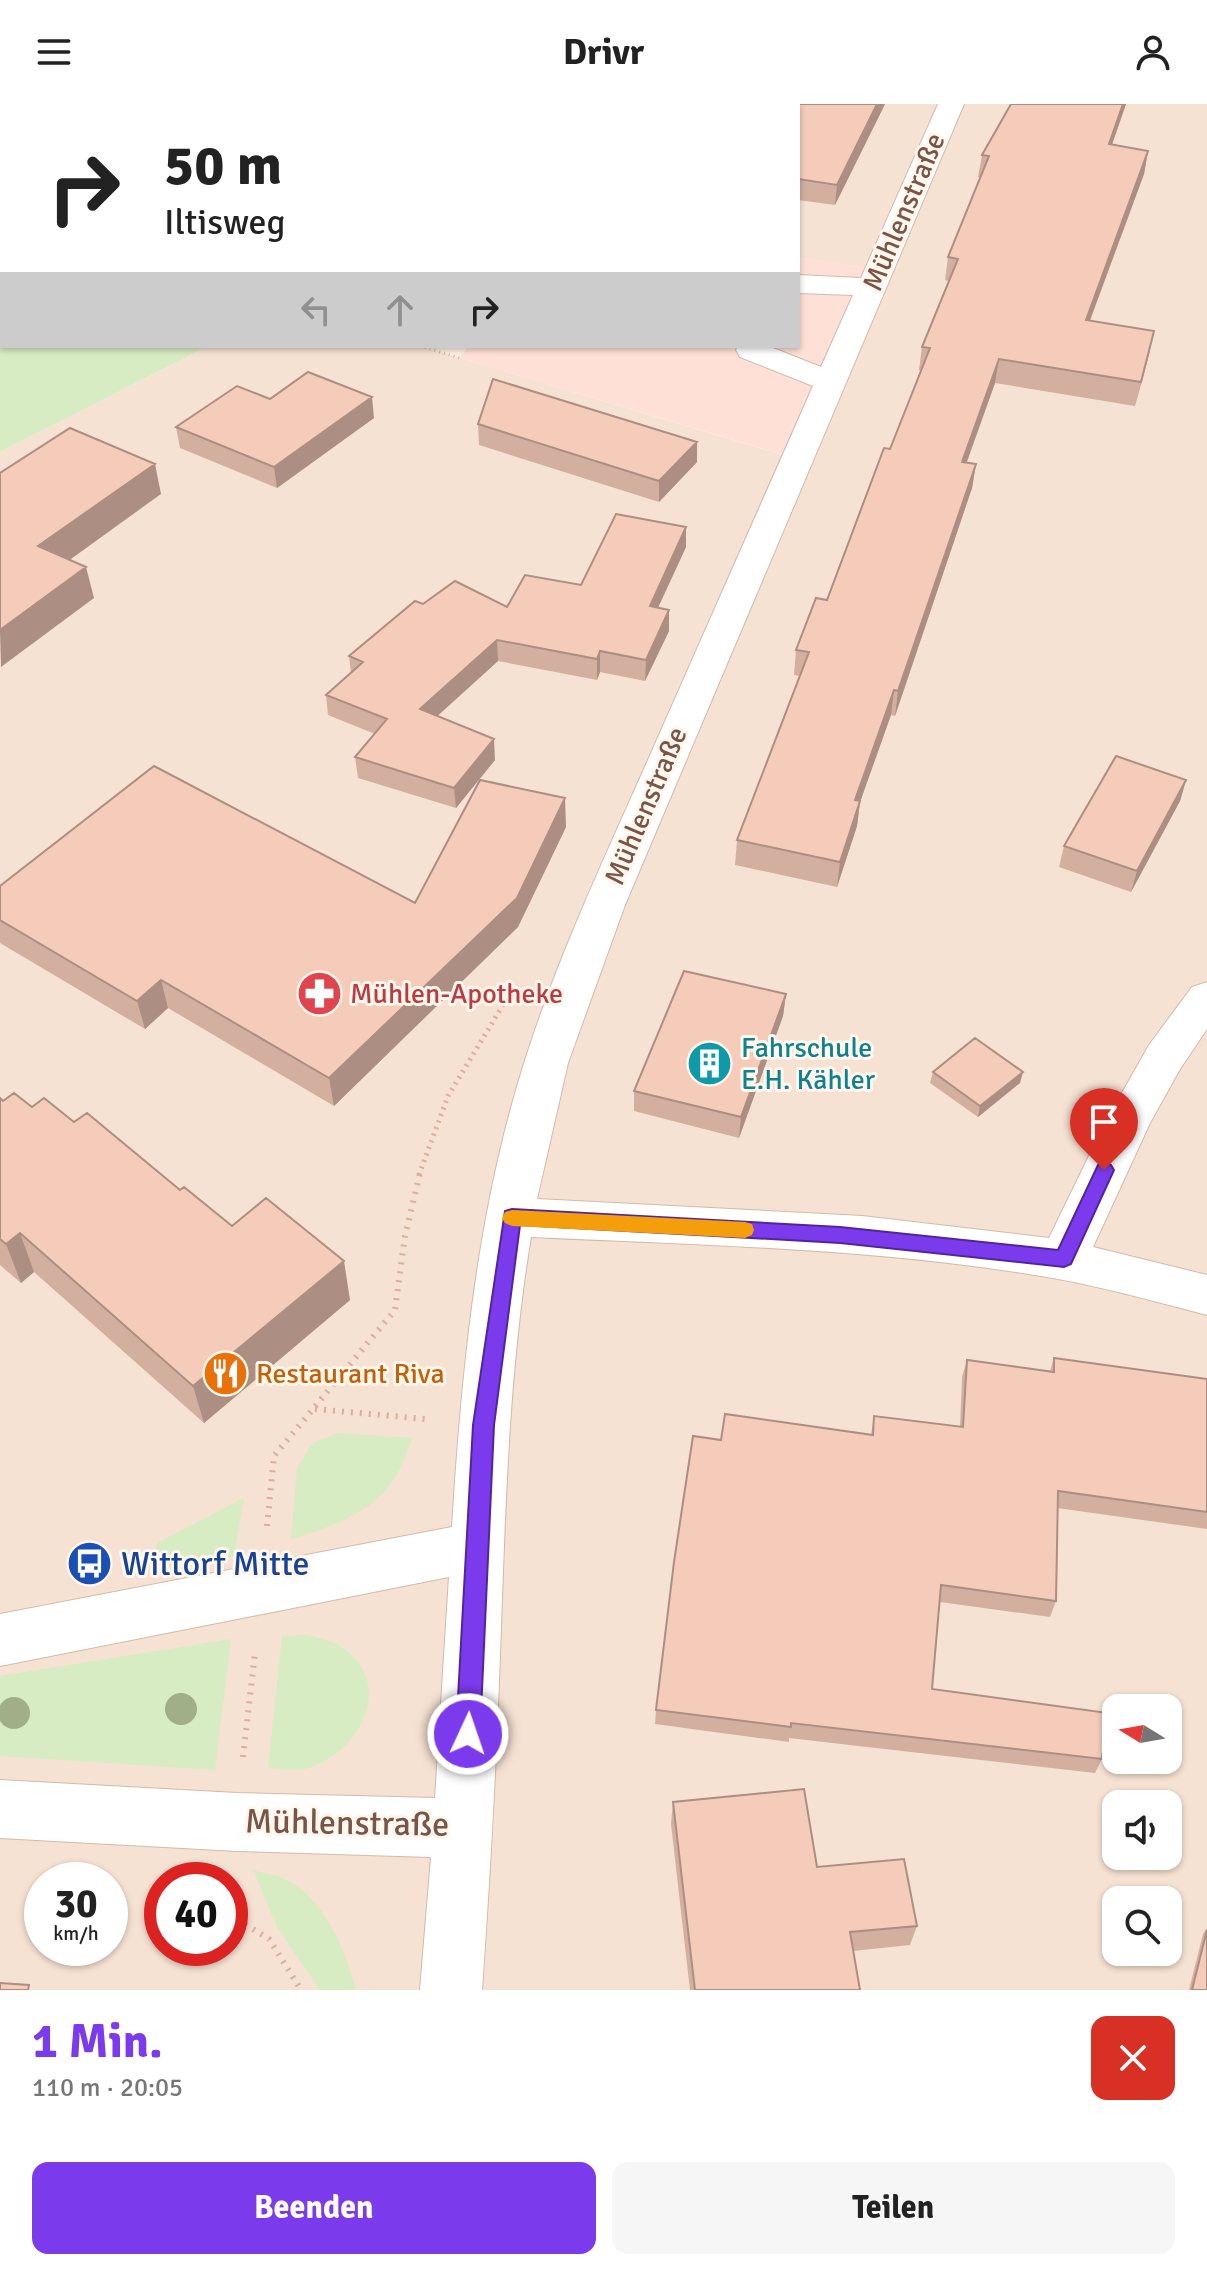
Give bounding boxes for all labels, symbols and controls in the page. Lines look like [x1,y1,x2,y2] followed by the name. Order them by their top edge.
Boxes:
[32,30,76,74] icon: menu
[563,30,644,75] text: Drivr
[1131,30,1175,74] icon: person
[855,128,953,296] street label: Mühlenstraße
[164,131,282,200] text: 50 m
[32,136,136,240] icon: right
[164,200,285,245] text: Iltisweg
[294,288,338,332] icon: left
[378,288,422,332] icon: ahead
[462,288,506,332] icon: right
[597,722,695,890] street label: Mühlenstraße
[295,970,343,1018] pharmacy icon: Mühlen-Apotheke
[350,977,563,1011] place label: Mühlen-Apotheke
[741,1031,876,1097] place label: Fahrschule E.H. Kähler
[686,1040,734,1088] building icon: Fahrschule E.H. Kähler
[1070,1088,1138,1170] pin
[1082,1100,1126,1144] icon: arrive
[201,1350,249,1398] restaurant icon: Restaurant Riva
[256,1357,445,1391] place label: Restaurant Riva
[66,1540,114,1588] bus stop icon: Wittorf Mitte
[121,1543,310,1585] place label: Wittorf Mitte
[426,1692,510,1776] position arrow
[1102,1694,1182,1774] north arrow
[1102,1694,1182,1966] map controls
[1102,1790,1182,1870] button: sound
[244,1800,450,1846] street label: Mühlenstraße
[144,1862,248,1966] speed limit sign: 40
[54,1879,98,1929] text: 30
[1102,1886,1182,1966] button: search
[53,1921,99,1946] text: km/h
[32,2012,163,2071] text: 1 Min.
[1091,2016,1175,2100] button: close
[32,2072,183,2104] text: 110 m · 20:05
[32,2162,596,2254] button: Beenden
[612,2162,1175,2254] button: Teilen

